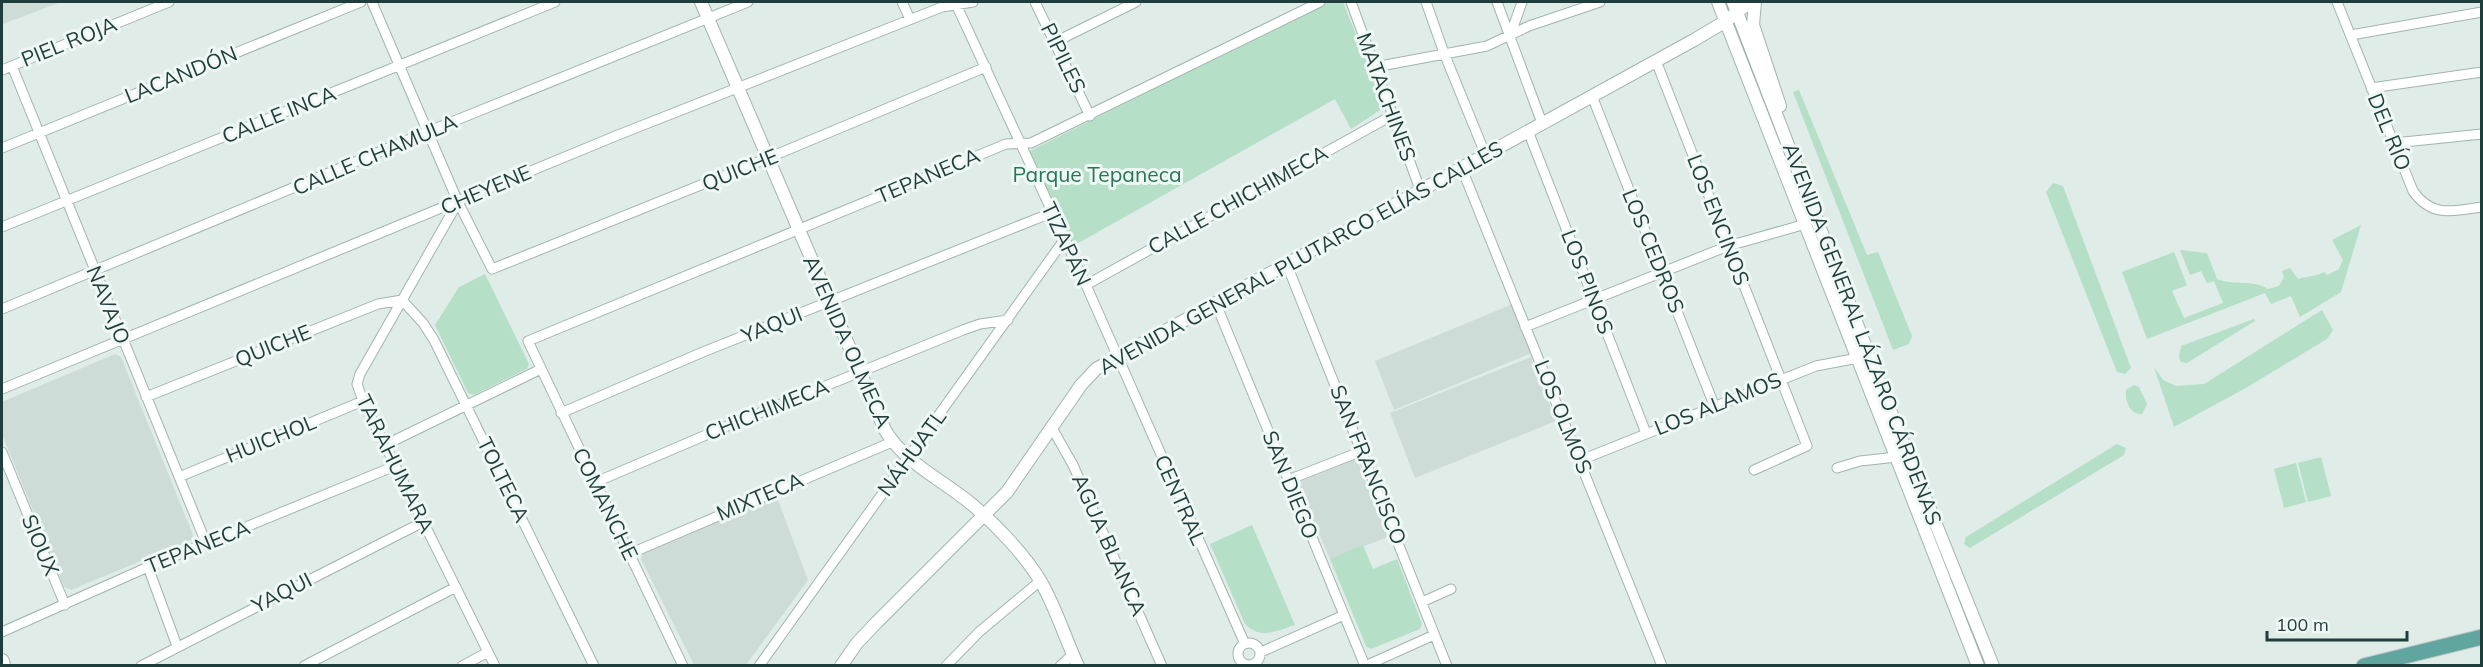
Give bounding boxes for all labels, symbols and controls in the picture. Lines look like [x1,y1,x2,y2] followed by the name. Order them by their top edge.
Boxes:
[17,10,121,72] street label: PIEL ROJA
[1036,18,1092,97] street label: PIPILES
[1352,29,1422,164] street label: MATACHINES
[121,40,241,108] street label: LACANDÓN
[218,79,340,149] street label: CALLE INCA
[2363,89,2417,174] street label: DEL RÍO
[289,108,461,200] street label: CALLE CHAMULA
[1094,135,1507,380] street label: AVENIDA GENERAL PLUTARCO ELÍAS CALLES
[1143,139,1332,259] street label: CALLE CHICHIMECA
[1778,139,1948,528] street label: AVENIDA GENERAL LÁZARO CÁRDENAS
[872,141,984,209] street label: TEPANECA
[698,142,781,196] street label: QUICHE
[1682,150,1756,289] street label: LOS ENCINOS
[436,158,535,220] street label: CHEYENE
[1012,161,1182,187] park label: Parque Tepaneca
[1617,185,1691,316] street label: LOS CEDROS
[1036,198,1098,289] street label: TIZAPÁN
[1556,226,1620,337] street label: LOS PINOS
[798,251,898,432] street label: AVENIDA OLMECA
[81,262,136,348] street label: NAVAJO
[736,300,806,348] street label: YAQUI
[231,318,314,372] street label: QUICHE
[1529,356,1599,477] street label: LOS OLMOS
[1650,366,1785,440] street label: LOS ALAMOS
[701,372,833,446] street label: CHICHIMECA
[1325,381,1413,548] street label: SAN FRANCISCO
[351,390,441,538] street label: TARAHUMARA
[871,404,952,501] street label: NÁHUATL
[222,408,320,468] street label: HUICHOL
[1257,427,1324,543] street label: SAN DIEGO
[472,433,536,527] street label: TOLTECA
[567,443,644,564] street label: COMANCHE
[1149,450,1213,549] street label: CENTRAL
[712,466,807,526] street label: MIXTECA
[1067,470,1153,620] street label: AGUA BLANCA
[17,510,65,579] street label: SIOUX
[142,513,254,579] street label: TEPANECA
[246,566,316,619] street label: YAQUI
[2267,604,2406,642] scale bar
[2276,613,2329,636] text: 100 m

